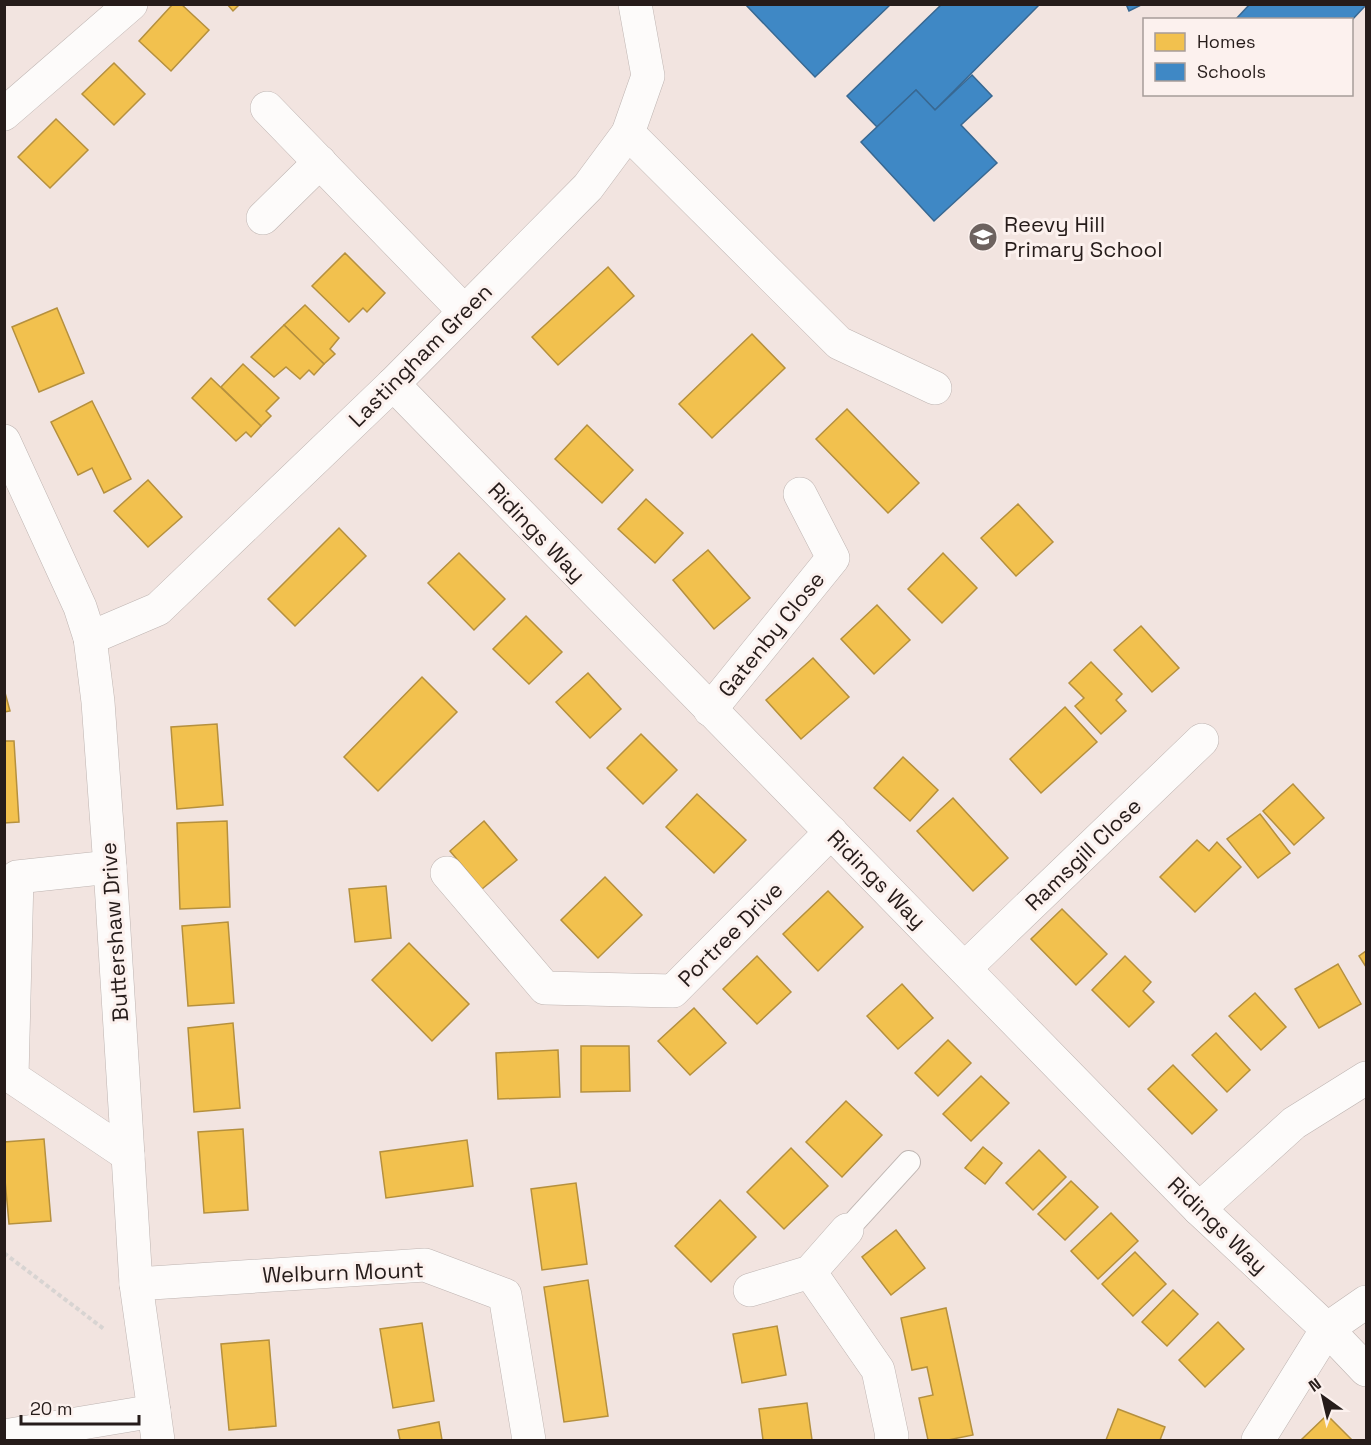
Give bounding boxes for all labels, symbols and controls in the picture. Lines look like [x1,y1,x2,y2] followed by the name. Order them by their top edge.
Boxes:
[1143,18,1353,96] legend
[1197,30,1256,53] text: Homes
[1197,60,1266,83] text: Schools
[1004,210,1163,263] place label: Reevy Hill Primary School
[967,221,999,253] school or university icon: Reevy Hill Primary School
[342,277,498,433] street label: Lastingham Green
[482,476,592,588] street label: Ridings Way
[712,565,830,703] street label: Gatenby Close
[1019,792,1147,916] street label: Ramsgill Close
[822,824,932,934] street label: Ridings Way
[94,841,134,1023] street label: Buttershaw Drive
[672,876,788,992] street label: Portree Drive
[1162,1170,1274,1280] street label: Ridings Way
[262,1255,424,1289] street label: Welburn Mount
[1293,1367,1353,1427] north arrow
[1305,1373,1325,1397] text: N
[21,1388,140,1426] scale bar
[30,1397,73,1420] text: 20 m

